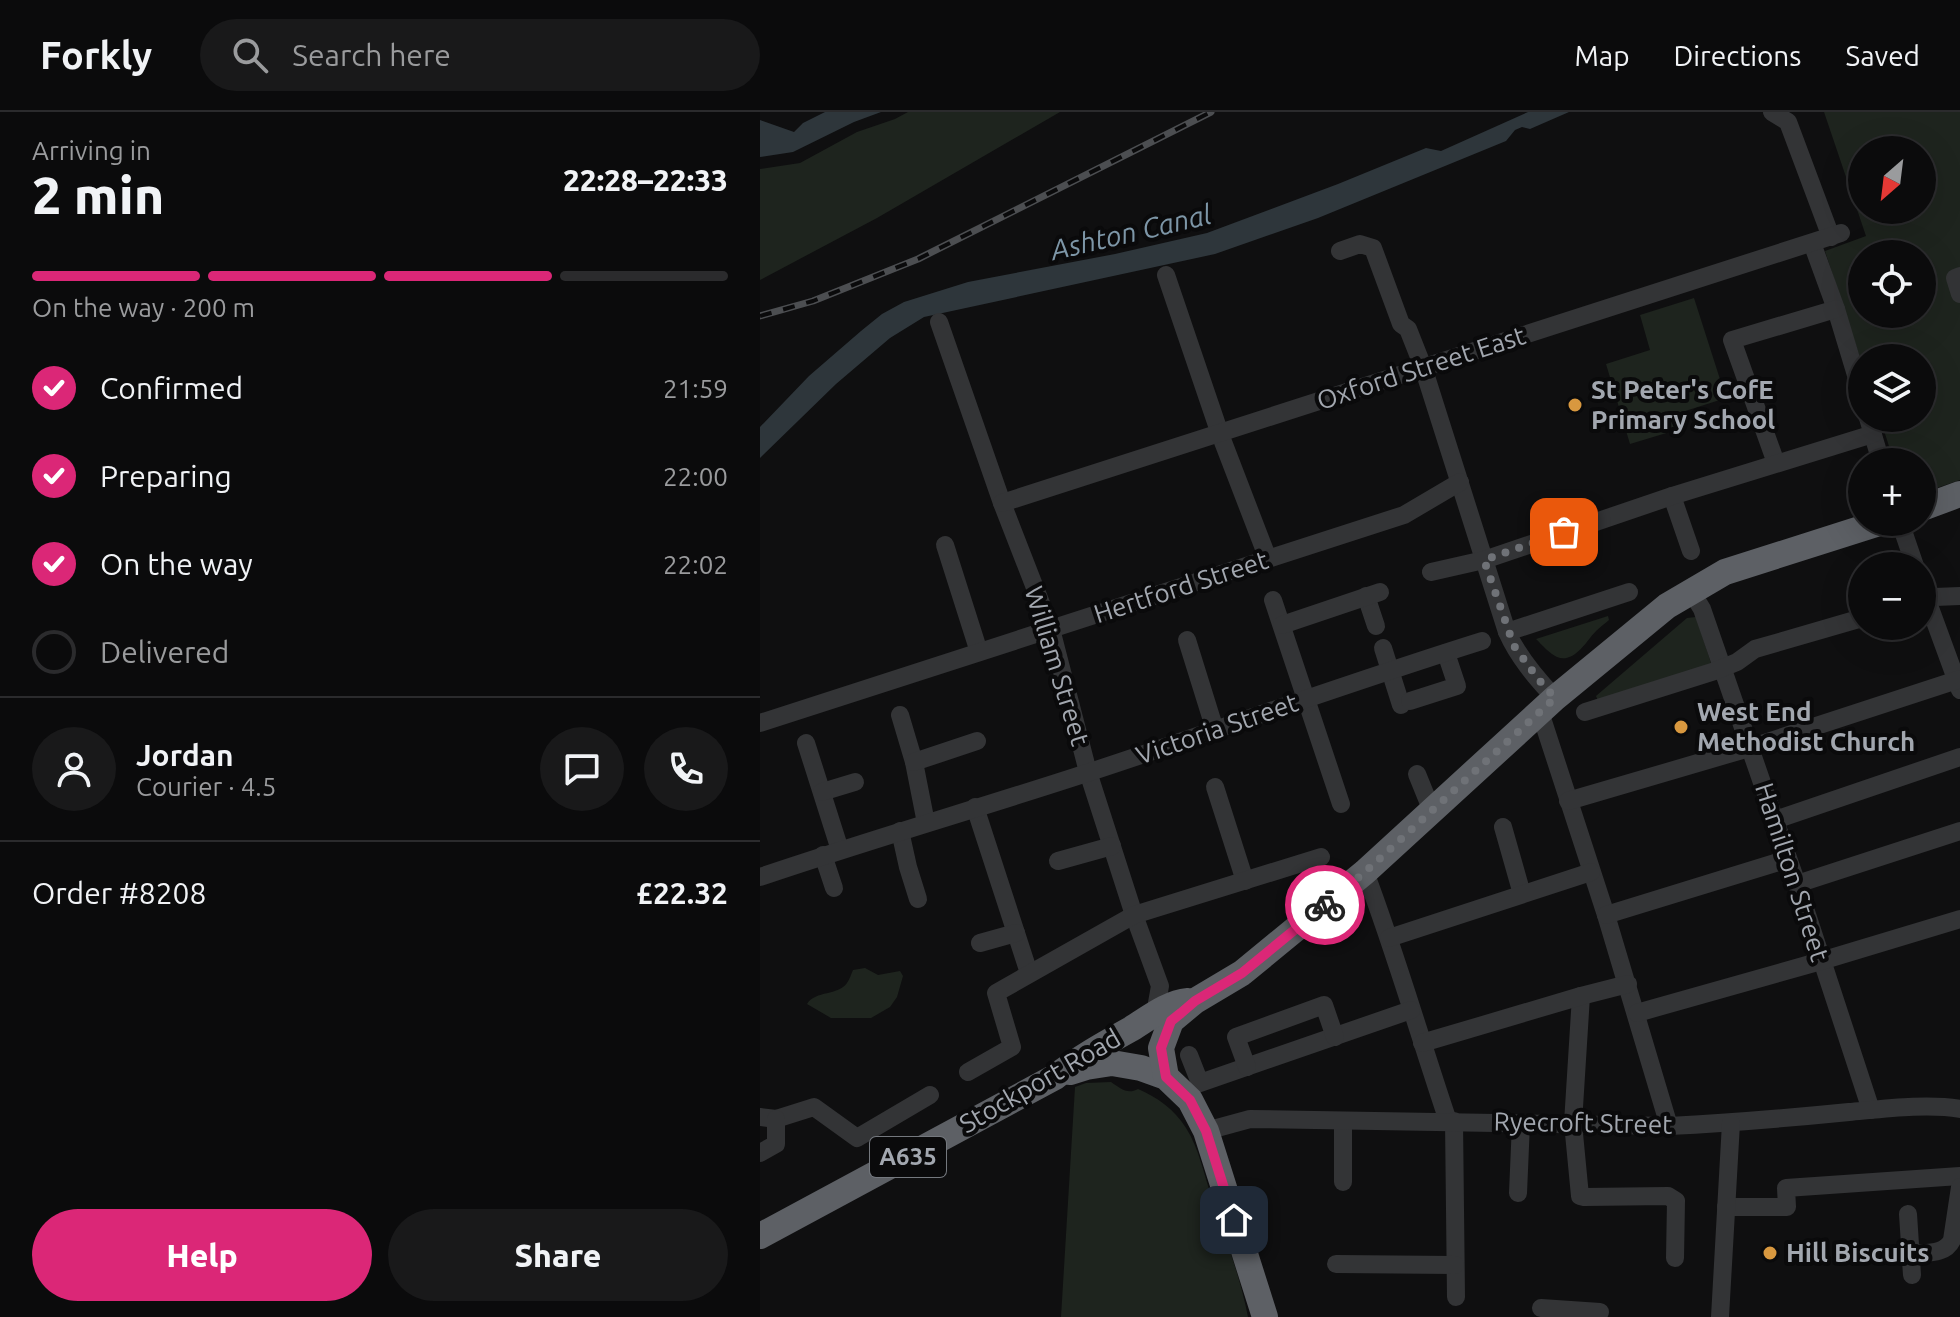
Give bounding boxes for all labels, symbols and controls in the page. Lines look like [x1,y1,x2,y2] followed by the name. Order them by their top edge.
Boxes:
[200,19,760,91] search box
[228,33,272,77] icon: search
[40,34,152,76] text: Forkly
[292,38,451,72] text: Search here
[1574,40,1630,71] text: Map
[1674,40,1801,71] text: Directions
[1845,40,1920,71] text: Saved
[32,136,151,165] text: Arriving in
[1848,136,1936,224] north arrow
[1848,136,1936,640] map controls
[563,163,728,197] text: 22:28–22:33
[32,166,164,224] text: 2 min
[1046,198,1214,266] water label: Ashton Canal
[1848,240,1936,328] button: locate
[32,293,255,322] text: On the way · 200 m
[1313,320,1529,415] street label: Oxford Street East
[1848,344,1936,432] button: layers
[32,366,76,410] icon: check
[100,371,243,405] text: Confirmed
[663,374,728,403] text: 21:59
[1591,375,1775,434] place label: St Peter's CofE Primary School
[1566,396,1584,414] marker: St Peter's CofE Primary School
[1848,448,1936,536] button: +
[32,454,76,498] icon: check
[100,459,232,493] text: Preparing
[663,462,728,491] text: 22:00
[1530,498,1598,566] pin
[1542,510,1586,554] icon: bag
[32,542,76,586] icon: check
[1090,545,1272,628] street label: Hertford Street
[100,547,253,581] text: On the way
[663,550,728,579] text: 22:02
[1848,552,1936,640] button: −
[1019,583,1095,749] street label: William Street
[100,635,229,669] text: Delivered
[1132,687,1302,770] street label: Victoria Street
[1697,697,1915,756] place label: West End Methodist Church
[1672,718,1690,736] marker: West End Methodist Church
[32,727,116,811] button: person
[540,727,624,811] button: chat
[644,727,728,811] button: phone
[136,738,234,772] text: Jordan
[136,772,276,801] text: Courier · 4.5
[1750,779,1835,965] street label: Hamilton Street
[1285,865,1365,945] courier
[32,876,206,910] text: Order #8208
[636,876,728,910] text: £22.32
[1303,883,1347,927] icon: bike
[954,1023,1125,1138] street label: Stockport Road
[1493,1106,1673,1139] street label: Ryecroft Street
[870,1137,946,1177] road number: A635
[1200,1186,1268,1254] pin
[1212,1198,1256,1242] icon: home
[32,1209,372,1301] button: Help
[388,1209,728,1301] button: Share
[1786,1238,1929,1267] place label: Hill Biscuits
[1761,1244,1779,1262] marker: Hill Biscuits

